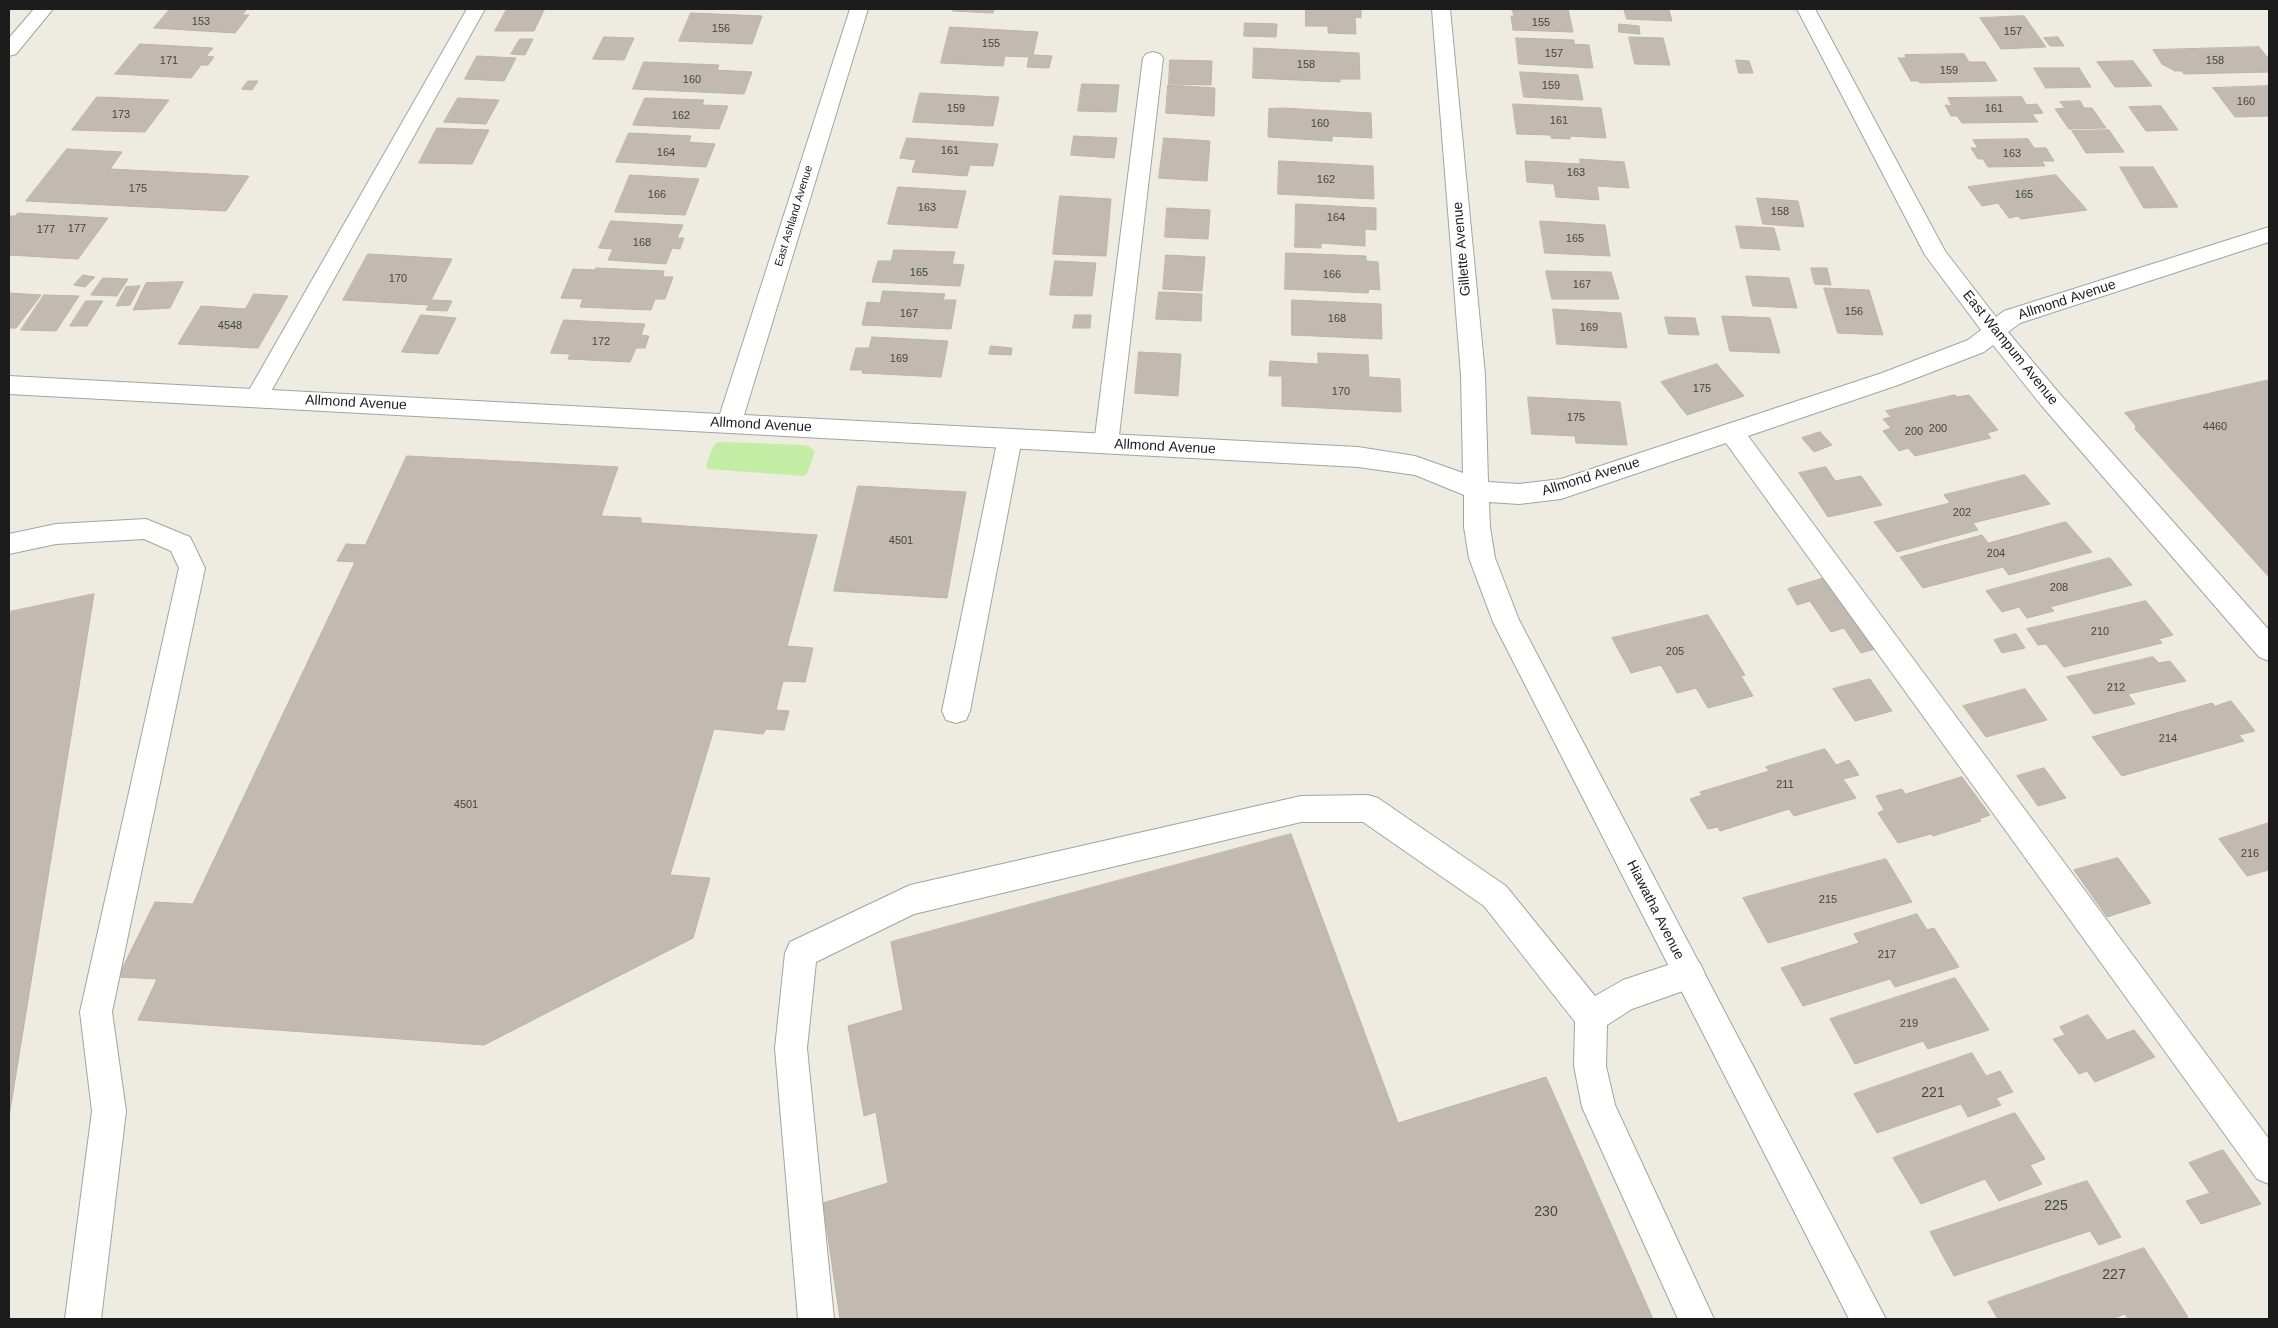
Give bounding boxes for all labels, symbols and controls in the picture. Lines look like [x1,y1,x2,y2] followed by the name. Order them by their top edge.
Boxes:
[192,15,210,29] house number: 153
[1532,16,1550,30] house number: 155
[712,22,730,36] house number: 156
[2004,25,2022,39] house number: 157
[982,37,1000,51] house number: 155
[1545,47,1563,61] house number: 157
[160,54,178,68] house number: 171
[2206,54,2224,68] house number: 158
[1297,58,1315,72] house number: 158
[1940,64,1958,78] house number: 159
[683,73,701,87] house number: 160
[1542,79,1560,93] house number: 159
[2237,95,2255,109] house number: 160
[947,102,965,116] house number: 159
[1985,102,2003,116] house number: 161
[112,108,130,122] house number: 173
[672,109,690,123] house number: 162
[1550,114,1568,128] house number: 161
[1311,117,1329,131] house number: 160
[941,144,959,158] house number: 161
[657,146,675,160] house number: 164
[2003,147,2021,161] house number: 163
[772,164,816,268] street label: East Ashland Avenue
[1567,166,1585,180] house number: 163
[1317,173,1335,187] house number: 162
[129,182,147,196] house number: 175
[648,188,666,202] house number: 166
[2015,188,2033,202] house number: 165
[918,201,936,215] house number: 163
[1450,201,1474,297] street label: Gillette Avenue
[1771,205,1789,219] house number: 158
[1327,211,1345,225] house number: 164
[68,222,86,236] house number: 177
[37,223,55,237] house number: 177
[1566,232,1584,246] house number: 165
[633,236,651,250] house number: 168
[910,266,928,280] house number: 165
[1323,268,1341,282] house number: 166
[389,272,407,286] house number: 170
[2016,276,2118,324] street label: Allmond Avenue
[1573,278,1591,292] house number: 167
[1959,287,2061,409] street label: East Wampum Avenue
[1845,305,1863,319] house number: 156
[900,307,918,321] house number: 167
[1328,312,1346,326] house number: 168
[218,319,242,333] house number: 4548
[1580,321,1598,335] house number: 169
[592,335,610,349] house number: 172
[890,352,908,366] house number: 169
[1693,382,1711,396] house number: 175
[1332,385,1350,399] house number: 170
[305,392,407,414] street label: Allmond Avenue
[1567,411,1585,425] house number: 175
[710,414,812,436] street label: Allmond Avenue
[2203,420,2227,434] house number: 4460
[1929,422,1947,436] house number: 200
[1905,425,1923,439] house number: 200
[1114,436,1216,458] street label: Allmond Avenue
[1540,454,1642,500] street label: Allmond Avenue
[1953,506,1971,520] house number: 202
[889,534,913,548] house number: 4501
[1987,547,2005,561] house number: 204
[2050,581,2068,595] house number: 208
[2091,625,2109,639] house number: 210
[1666,645,1684,659] house number: 205
[2107,681,2125,695] house number: 212
[2159,732,2177,746] house number: 214
[1776,778,1794,792] house number: 211
[454,798,478,812] house number: 4501
[2241,847,2259,861] house number: 216
[1623,857,1687,963] street label: Hiawatha Avenue
[1819,893,1837,907] house number: 215
[1878,948,1896,962] house number: 217
[1900,1017,1918,1031] house number: 219
[1921,1085,1945,1101] house number: 221
[2044,1198,2068,1214] house number: 225
[1534,1204,1558,1220] house number: 230
[2102,1267,2126,1283] house number: 227

